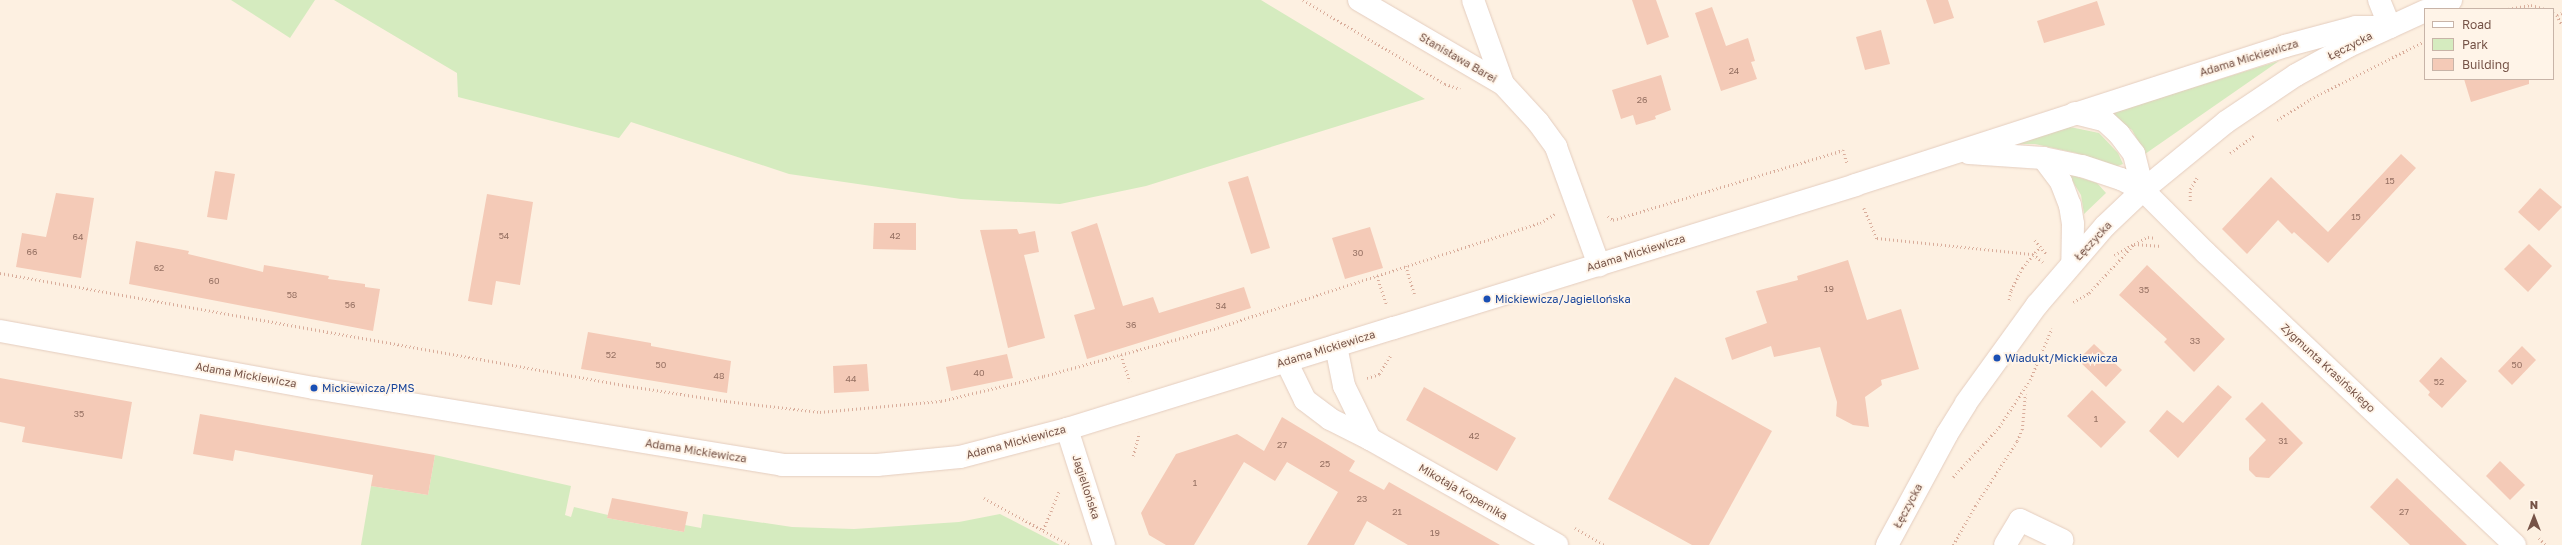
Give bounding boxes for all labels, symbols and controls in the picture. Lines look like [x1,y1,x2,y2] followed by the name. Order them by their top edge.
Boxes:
[2424,8,2554,80] legend
[2462,17,2491,32] text: Road
[2325,29,2375,63] street label: Łęczycka
[1417,30,1499,86] street label: Stanisława Barei
[2198,37,2300,79] street label: Adama Mickiewicza
[2462,37,2488,52] text: Park
[2462,57,2510,72] text: Building
[1729,66,1739,76] house number: 24
[1637,95,1647,105] house number: 26
[2385,176,2395,186] house number: 15
[2351,212,2361,222] house number: 15
[2072,219,2114,263] street label: Łęczycka
[499,231,509,241] house number: 54
[890,231,900,241] house number: 42
[73,232,83,242] house number: 64
[1585,232,1687,274] street label: Adama Mickiewicza
[27,247,37,257] house number: 66
[1353,248,1363,258] house number: 30
[154,263,164,273] house number: 62
[208,276,220,286] house number: 60
[1824,284,1834,294] house number: 19
[2139,285,2149,295] house number: 35
[287,290,297,300] house number: 58
[1495,292,1631,306] place label: Mickiewicza/Jagiellońska
[1482,294,1492,304] marker: Mickiewicza/Jagiellońska
[345,300,355,310] house number: 56
[1216,301,1226,311] house number: 34
[1126,320,1136,330] house number: 36
[2278,321,2378,415] street label: Zygmunta Krasińskiego
[1275,328,1377,370] street label: Adama Mickiewicza
[2190,336,2200,346] house number: 33
[606,350,616,360] house number: 52
[2005,351,2118,365] place label: Wiadukt/Mickiewicza
[1992,353,2002,363] marker: Wiadukt/Mickiewicza
[194,360,298,390] street label: Adama Mickiewicza
[656,360,666,370] house number: 50
[2512,360,2522,370] house number: 50
[973,368,985,378] house number: 40
[714,371,724,381] house number: 48
[846,374,856,384] house number: 44
[2434,377,2444,387] house number: 52
[322,381,414,395] place label: Mickiewicza/PMS
[309,383,319,393] marker: Mickiewicza/PMS
[74,409,84,419] house number: 35
[2094,414,2098,424] house number: 1
[965,422,1067,462] street label: Adama Mickiewicza
[1469,431,1479,441] house number: 42
[644,436,748,466] street label: Adama Mickiewicza
[2278,436,2288,446] house number: 31
[1277,440,1287,450] house number: 27
[1069,453,1103,521] street label: Jagiellońska
[1320,459,1330,469] house number: 25
[1416,461,1510,523] street label: Mikołaja Kopernika
[1193,478,1197,488] house number: 1
[1891,481,1925,531] street label: Łęczycka
[1357,494,1367,504] house number: 23
[2514,497,2554,537] north arrow
[2530,498,2538,511] text: N
[1392,507,1402,517] house number: 21
[2399,507,2409,517] house number: 27
[1430,528,1440,538] house number: 19

